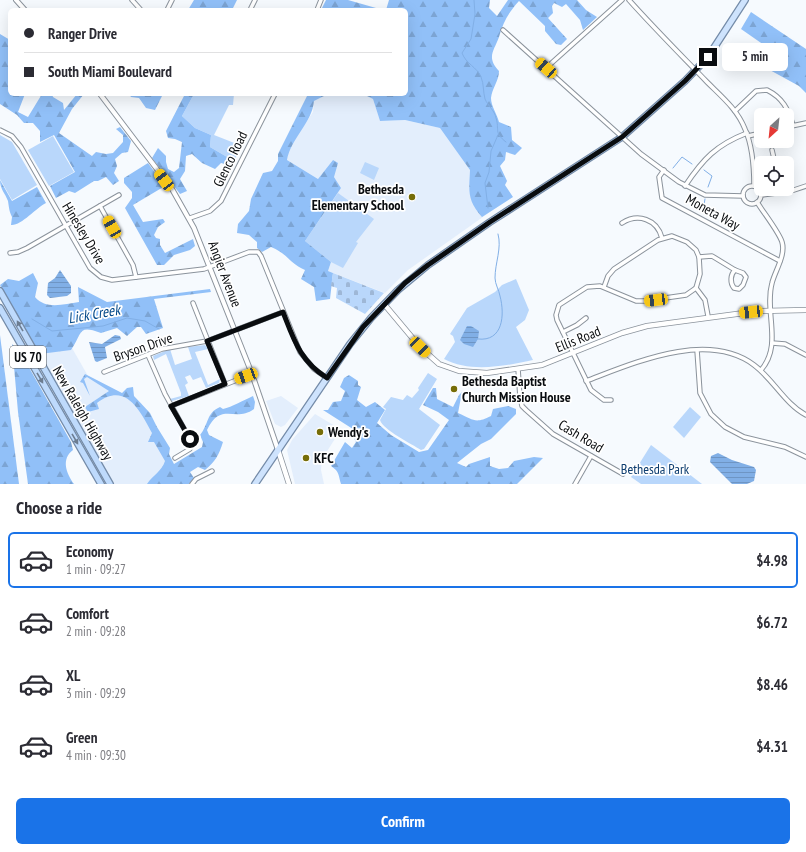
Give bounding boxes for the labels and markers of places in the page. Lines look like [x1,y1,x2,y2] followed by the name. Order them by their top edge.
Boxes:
[312,180,405,214] place label: Bethesda Elementary School
[407,192,417,202] marker: Bethesda Elementary School
[462,372,571,406] place label: Bethesda Baptist Church Mission House
[449,384,459,394] marker: Bethesda Baptist Church Mission House
[327,423,369,441] place label: Wendy's
[315,427,325,437] marker: Wendy's
[314,449,334,467] place label: KFC
[301,453,311,463] marker: KFC

